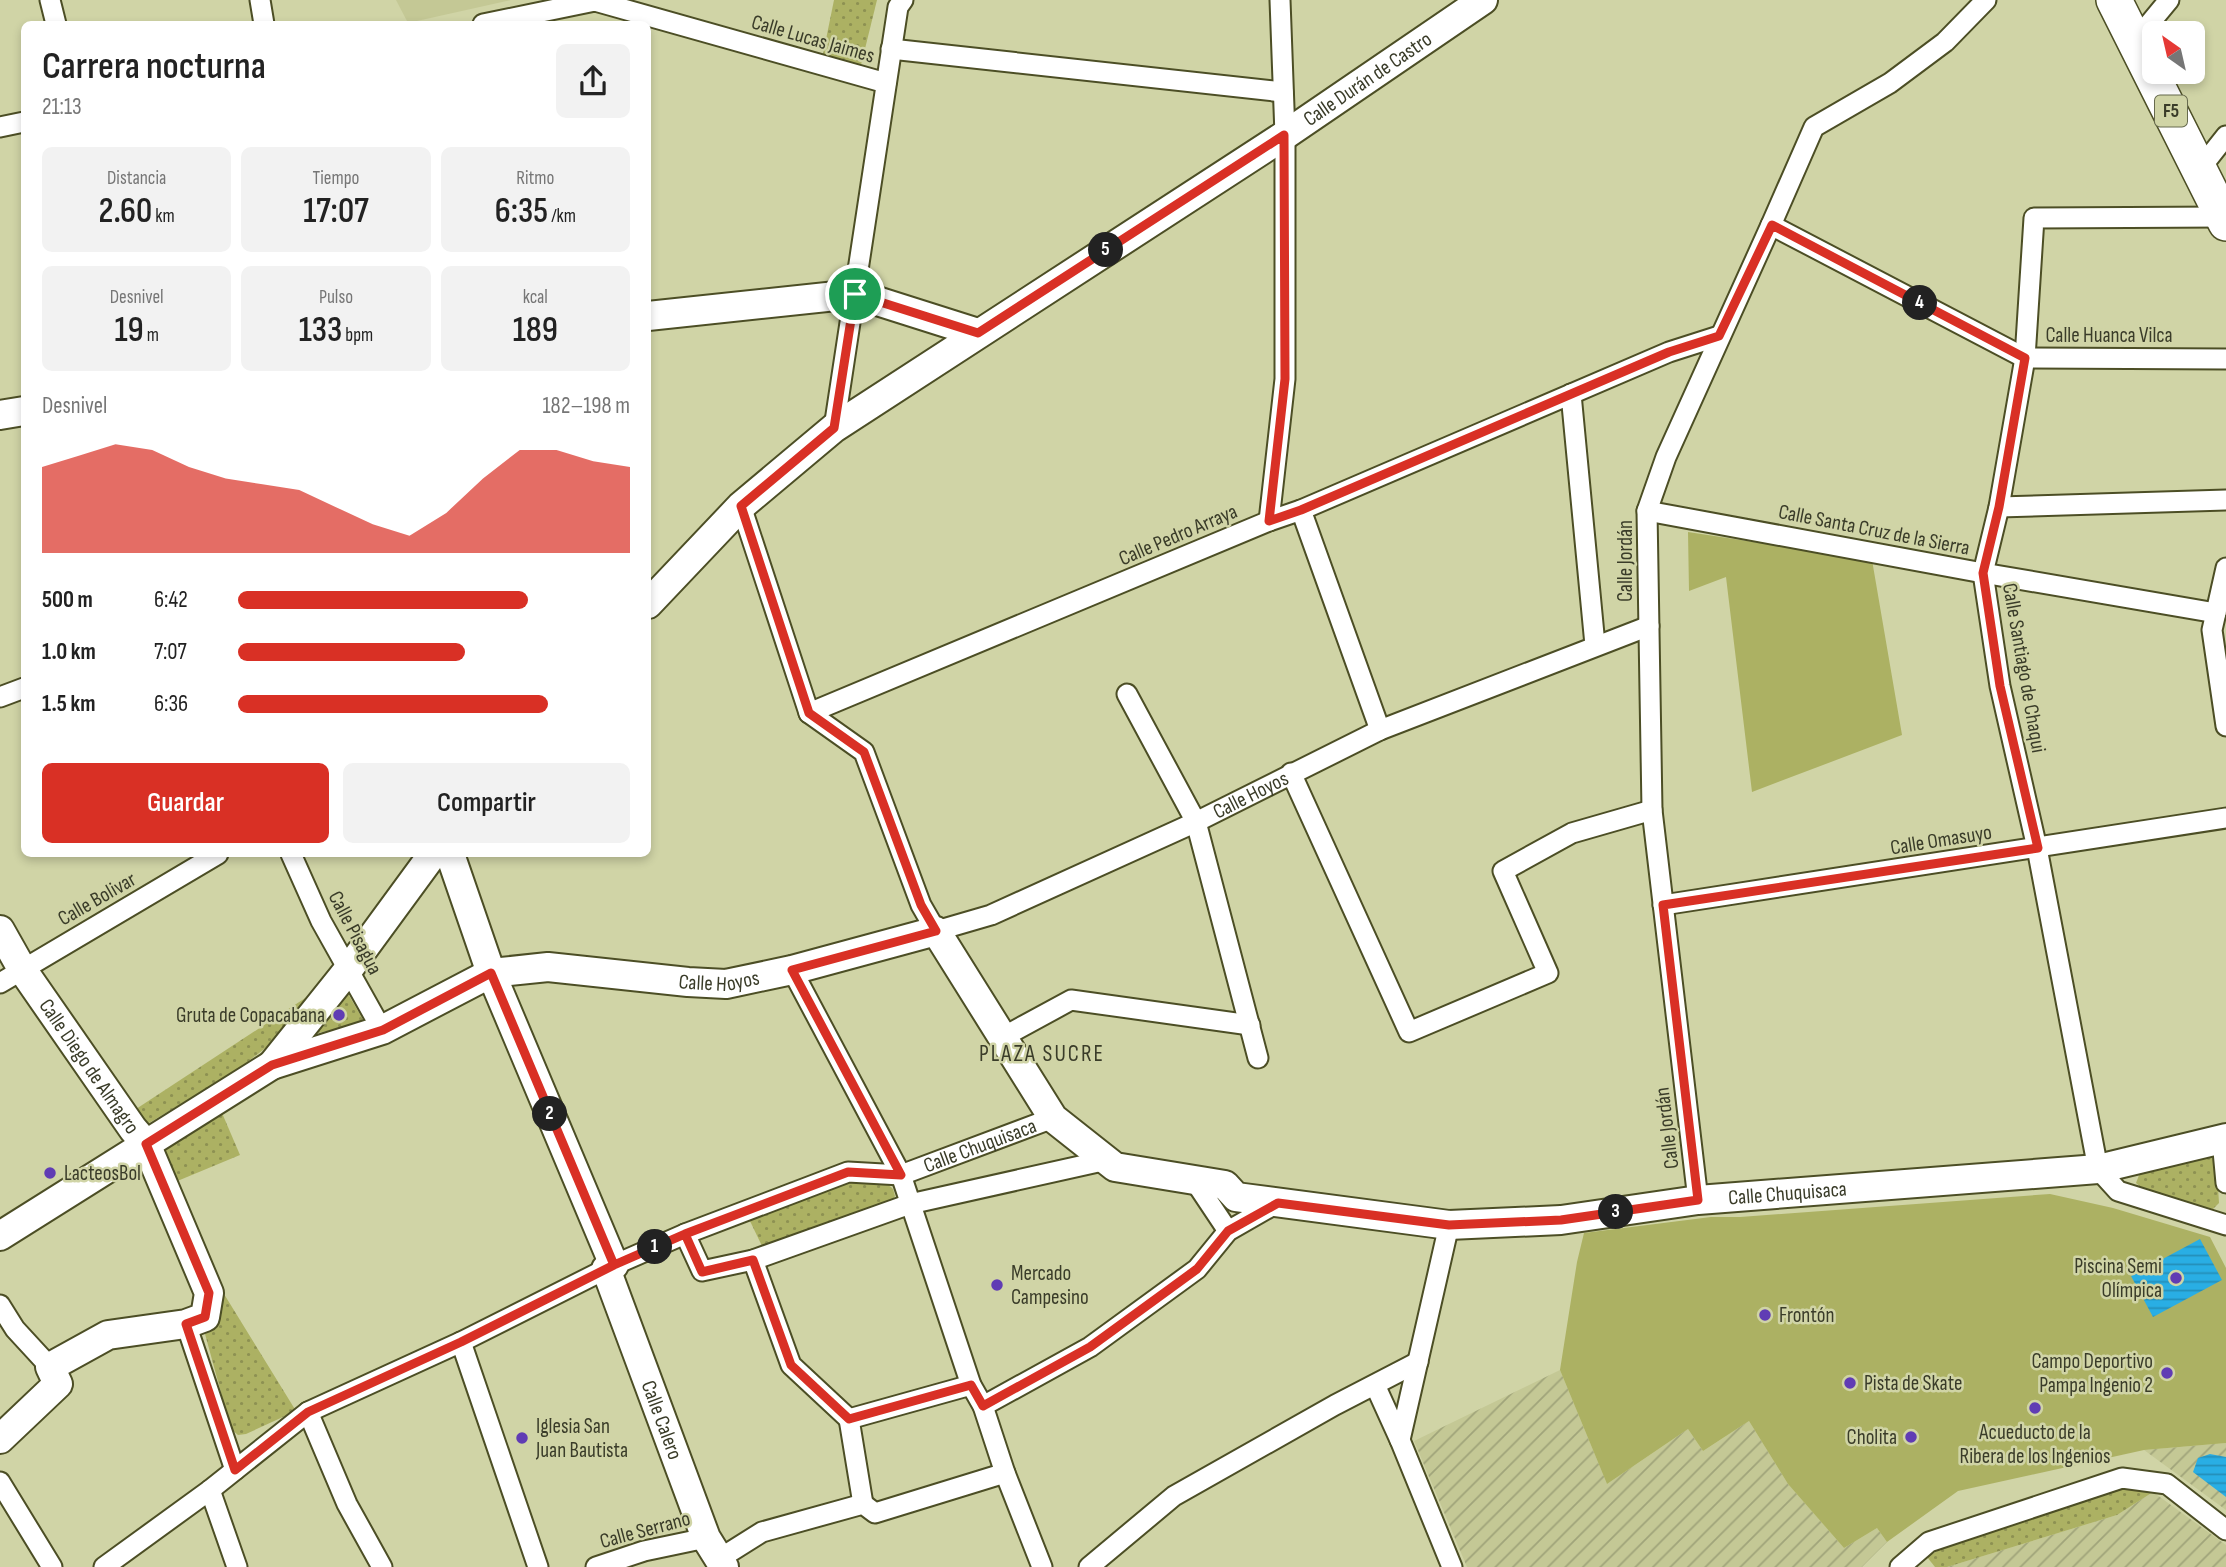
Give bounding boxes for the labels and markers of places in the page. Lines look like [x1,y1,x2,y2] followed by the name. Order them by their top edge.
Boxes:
[1088,232,1124,268] pin: 5
[825,264,885,324] pin
[1902,286,1938,320] pin: 4
[176,1003,325,1028] place label: Gruta de Copacabana
[331,1007,347,1023] marker: Gruta de Copacabana
[532,1096,568,1132] pin: 2
[64,1161,141,1186] place label: LacteosBol
[42,1165,58,1181] marker: LacteosBol
[1598,1194,1634,1230] pin: 3
[638,1230,672,1264] pin: 1
[2074,1254,2162,1303] place label: Piscina Semi Olímpica
[1011,1261,1089,1310] place label: Mercado Campesino
[2168,1270,2184,1286] marker: Piscina Semi Olímpica
[989,1277,1005,1293] marker: Mercado Campesino
[1779,1303,1834,1328] place label: Frontón
[1757,1307,1773,1323] marker: Frontón
[2031,1349,2153,1398] place label: Campo Deportivo Pampa Ingenio 2
[2159,1365,2175,1381] marker: Campo Deportivo Pampa Ingenio 2
[1864,1371,1962,1396] place label: Pista de Skate
[1842,1375,1858,1391] marker: Pista de Skate
[2027,1400,2043,1416] marker: Acueducto de la Ribera de los Ingenios
[535,1414,628,1463] place label: Iglesia San Juan Bautista
[1959,1420,2111,1469] place label: Acueducto de la Ribera de los Ingenios
[1846,1425,1897,1450] place label: Cholita
[1903,1429,1919,1445] marker: Cholita
[514,1430,530,1446] marker: Iglesia San Juan Bautista

